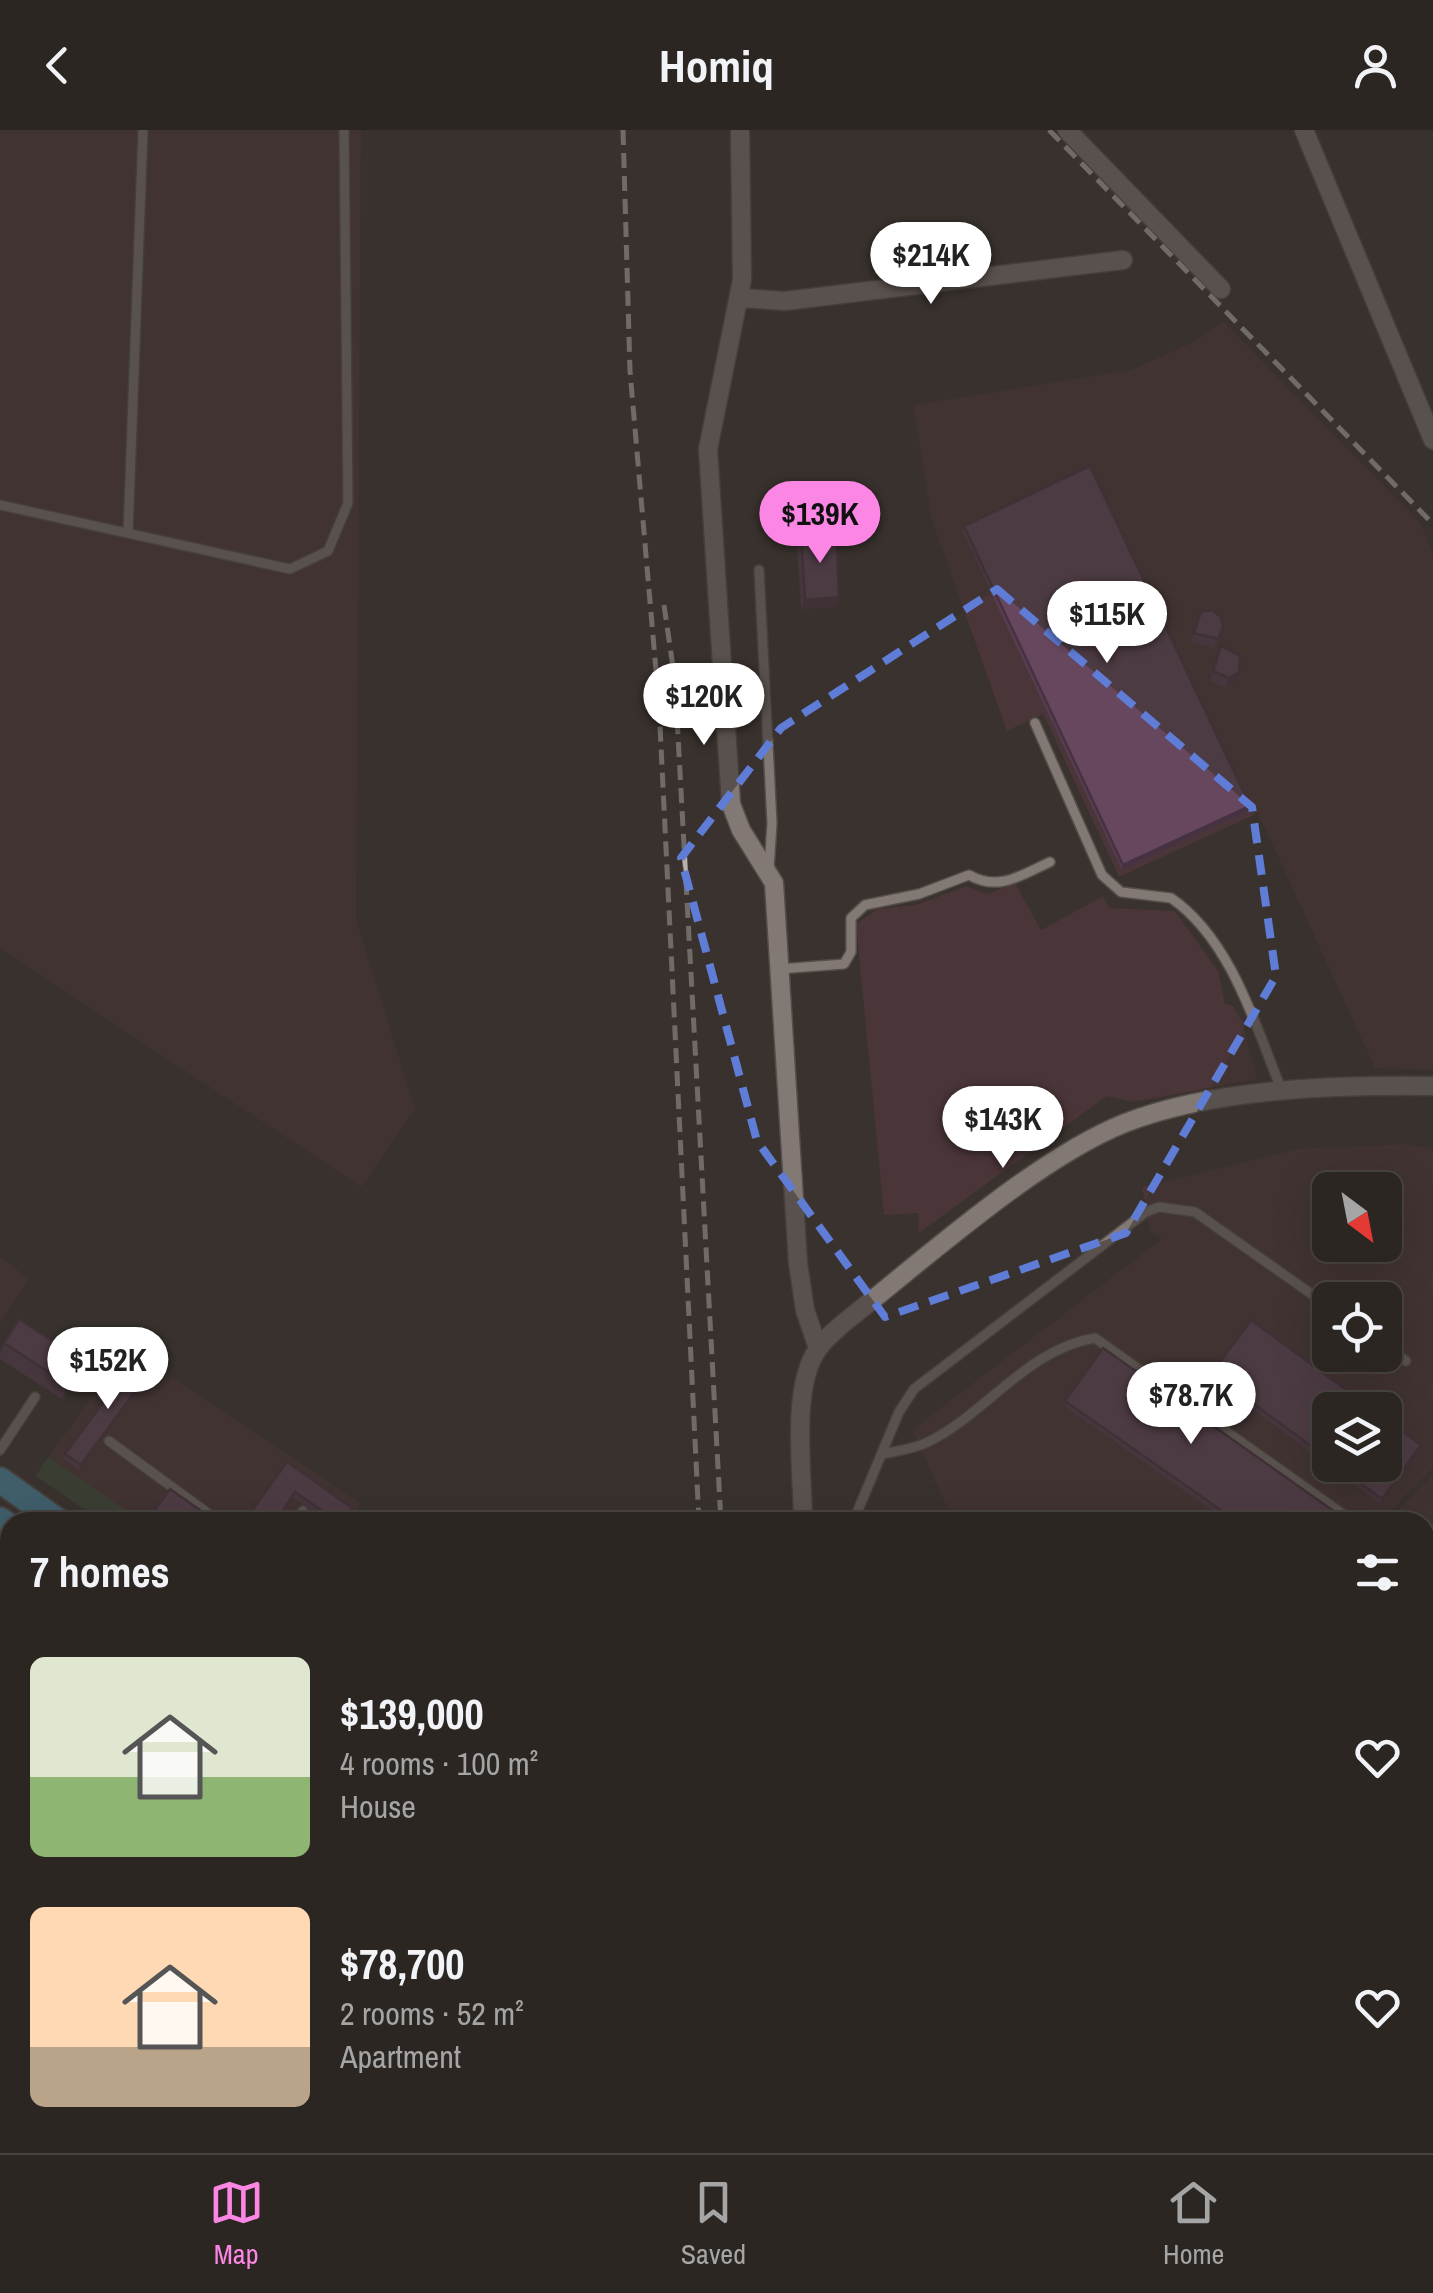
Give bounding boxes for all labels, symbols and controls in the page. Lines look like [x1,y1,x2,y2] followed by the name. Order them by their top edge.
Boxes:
[659,35,774,96] text: Homiq
[30,38,85,93] icon: back
[1348,38,1403,93] icon: person
[861,222,1001,307] pin: $214K
[892,233,970,276] text: $214K
[750,481,890,566] pin: $139K
[781,492,859,535] text: $139K
[1037,581,1177,666] pin: $115K
[1069,592,1145,635] text: $115K
[634,663,774,748] pin: $120K
[665,674,743,717] text: $120K
[933,1086,1073,1171] pin: $143K
[964,1097,1042,1140] text: $143K
[1312,1172,1402,1262] north arrow
[1312,1172,1402,1482] map controls
[1312,1282,1402,1372] button: locate
[38,1327,178,1412] pin: $152K
[69,1338,147,1381] text: $152K
[1110,1362,1272,1447] pin: $78.7K
[1149,1373,1233,1416] text: $78.7K
[1312,1392,1402,1482] button: layers
[30,1544,170,1600] text: 7 homes
[1350,1545,1405,1600] icon: filters
[340,1686,484,1742] text: $139,000
[110,1697,230,1817] icon: home
[1350,1730,1405,1785] icon: heart
[340,1742,538,1785] text: 4 rooms · 100 m²
[340,1785,416,1828] text: House
[340,1936,465,1992] text: $78,700
[110,1947,230,2067] icon: home
[1350,1980,1405,2035] icon: heart
[340,1992,524,2035] text: 2 rooms · 52 m²
[340,2035,461,2078] text: Apartment
[209,2175,264,2273] tab: Map
[681,2175,746,2273] tab: Saved
[1163,2175,1224,2273] tab: Home

